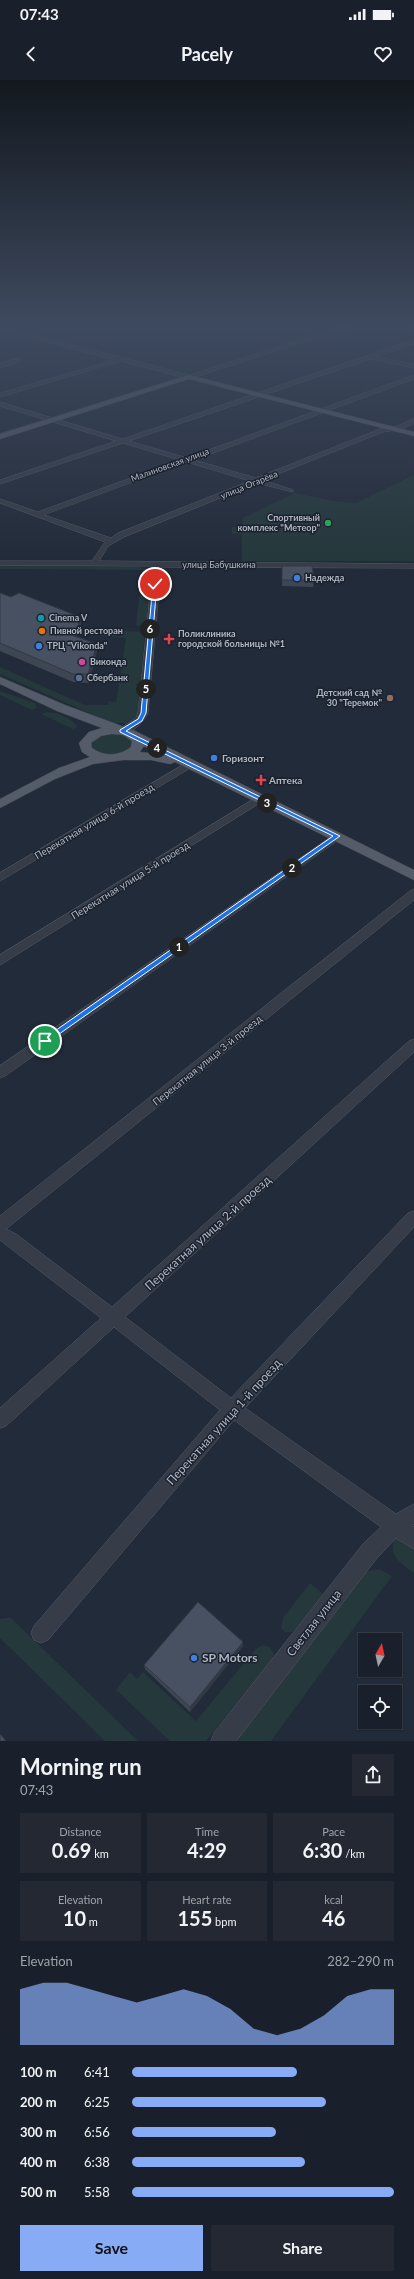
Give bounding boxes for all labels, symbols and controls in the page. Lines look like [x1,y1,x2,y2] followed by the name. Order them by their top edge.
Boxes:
[20,5,59,23] text: 07:43
[20,43,42,65] icon: back
[181,43,233,65] text: Pacely
[372,43,394,65] icon: heart
[129,445,210,484] street label: Малиновская улица
[219,468,279,501] street label: улица Огарёва
[237,512,320,533] place label: Спортивный комплекс "Метеор"
[323,518,333,528] marker: Спортивный комплекс "Метеор"
[182,559,256,570] street label: улица Бабушкина
[138,567,172,601] pin
[305,572,345,583] place label: Надежда
[144,573,166,595] icon: check
[292,573,302,583] marker: Надежда
[49,612,88,623] place label: Cinema V
[36,613,46,623] marker: Cinema V
[140,619,160,639] pin: 6
[147,622,153,635] text: 6
[50,625,123,636] place label: Пивной ресторан
[37,626,47,636] marker: Пивной ресторан
[178,628,285,649] place label: Поликлиника городской больницы №1
[163,633,175,645] marker: Поликлиника городской больницы №1
[47,640,108,651] place label: ТРЦ "Vikonda"
[34,641,44,651] marker: ТРЦ "Vikonda"
[90,656,127,667] place label: Виконда
[77,657,87,667] marker: Виконда
[87,672,128,683] place label: Сбербанк
[74,673,84,683] marker: Сбербанк
[136,679,156,699] pin: 5
[143,682,149,695] text: 5
[316,687,382,708] place label: Детский сад № 30 "Теремок"
[385,693,395,703] marker: Детский сад № 30 "Теремок"
[147,738,167,758] pin: 4
[154,741,160,754] text: 4
[222,752,265,764] place label: Горизонт
[209,753,219,763] marker: Горизонт
[268,774,302,786] place label: Аптека
[256,775,266,785] marker: Аптека
[32,781,156,861] street label: Перекатная улица 6-й проезд
[257,793,277,813] pin: 3
[264,796,270,809] text: 3
[69,839,191,921] street label: Перекатная улица 5-й проезд
[282,858,302,878] pin: 2
[289,861,295,874] text: 2
[169,937,189,957] pin: 1
[176,940,182,953] text: 1
[150,1012,264,1108] street label: Перекатная улица 3-й проезд
[28,1024,62,1058] pin
[34,1030,56,1052] icon: arrive
[142,1172,274,1293] street label: Перекатная улица 2-й проезд
[163,1355,285,1488] street label: Перекатная улица 1-й проезд
[283,1586,344,1659] street label: Светлая улица
[358,1633,402,1677] north arrow
[358,1633,402,1729] map controls
[202,1650,258,1665] place label: SP Motors
[189,1653,199,1663] marker: SP Motors
[358,1685,402,1729] button: locate
[20,1753,142,1780] text: Morning run
[352,1754,394,1796] button: share
[20,1782,53,1798] text: 07:43
[59,1825,101,1838] text: Distance
[195,1825,219,1838] text: Time
[322,1825,345,1838] text: Pace
[52,1838,91,1862] text: 0.69
[187,1838,227,1862] text: 4:29
[302,1838,342,1862] text: 6:30
[91,1847,109,1860] text: km
[342,1847,365,1860] text: /km
[58,1893,103,1906] text: Elevation
[182,1893,232,1906] text: Heart rate
[324,1893,343,1906] text: kcal
[63,1906,86,1930] text: 10
[177,1906,212,1930] text: 155
[322,1906,345,1930] text: 46
[86,1915,98,1928] text: m
[212,1915,237,1928] text: bpm
[20,1953,73,1969] text: Elevation
[327,1953,394,1969] text: 282–290 m
[20,2064,57,2080] text: 100 m
[84,2064,110,2080] text: 6:41
[20,2094,57,2110] text: 200 m
[84,2094,110,2110] text: 6:25
[20,2124,57,2140] text: 300 m
[84,2124,110,2140] text: 6:56
[20,2154,57,2170] text: 400 m
[84,2154,110,2170] text: 6:38
[20,2184,57,2200] text: 500 m
[84,2184,110,2200] text: 5:58
[20,2225,203,2271] button: Save
[211,2225,394,2271] button: Share

